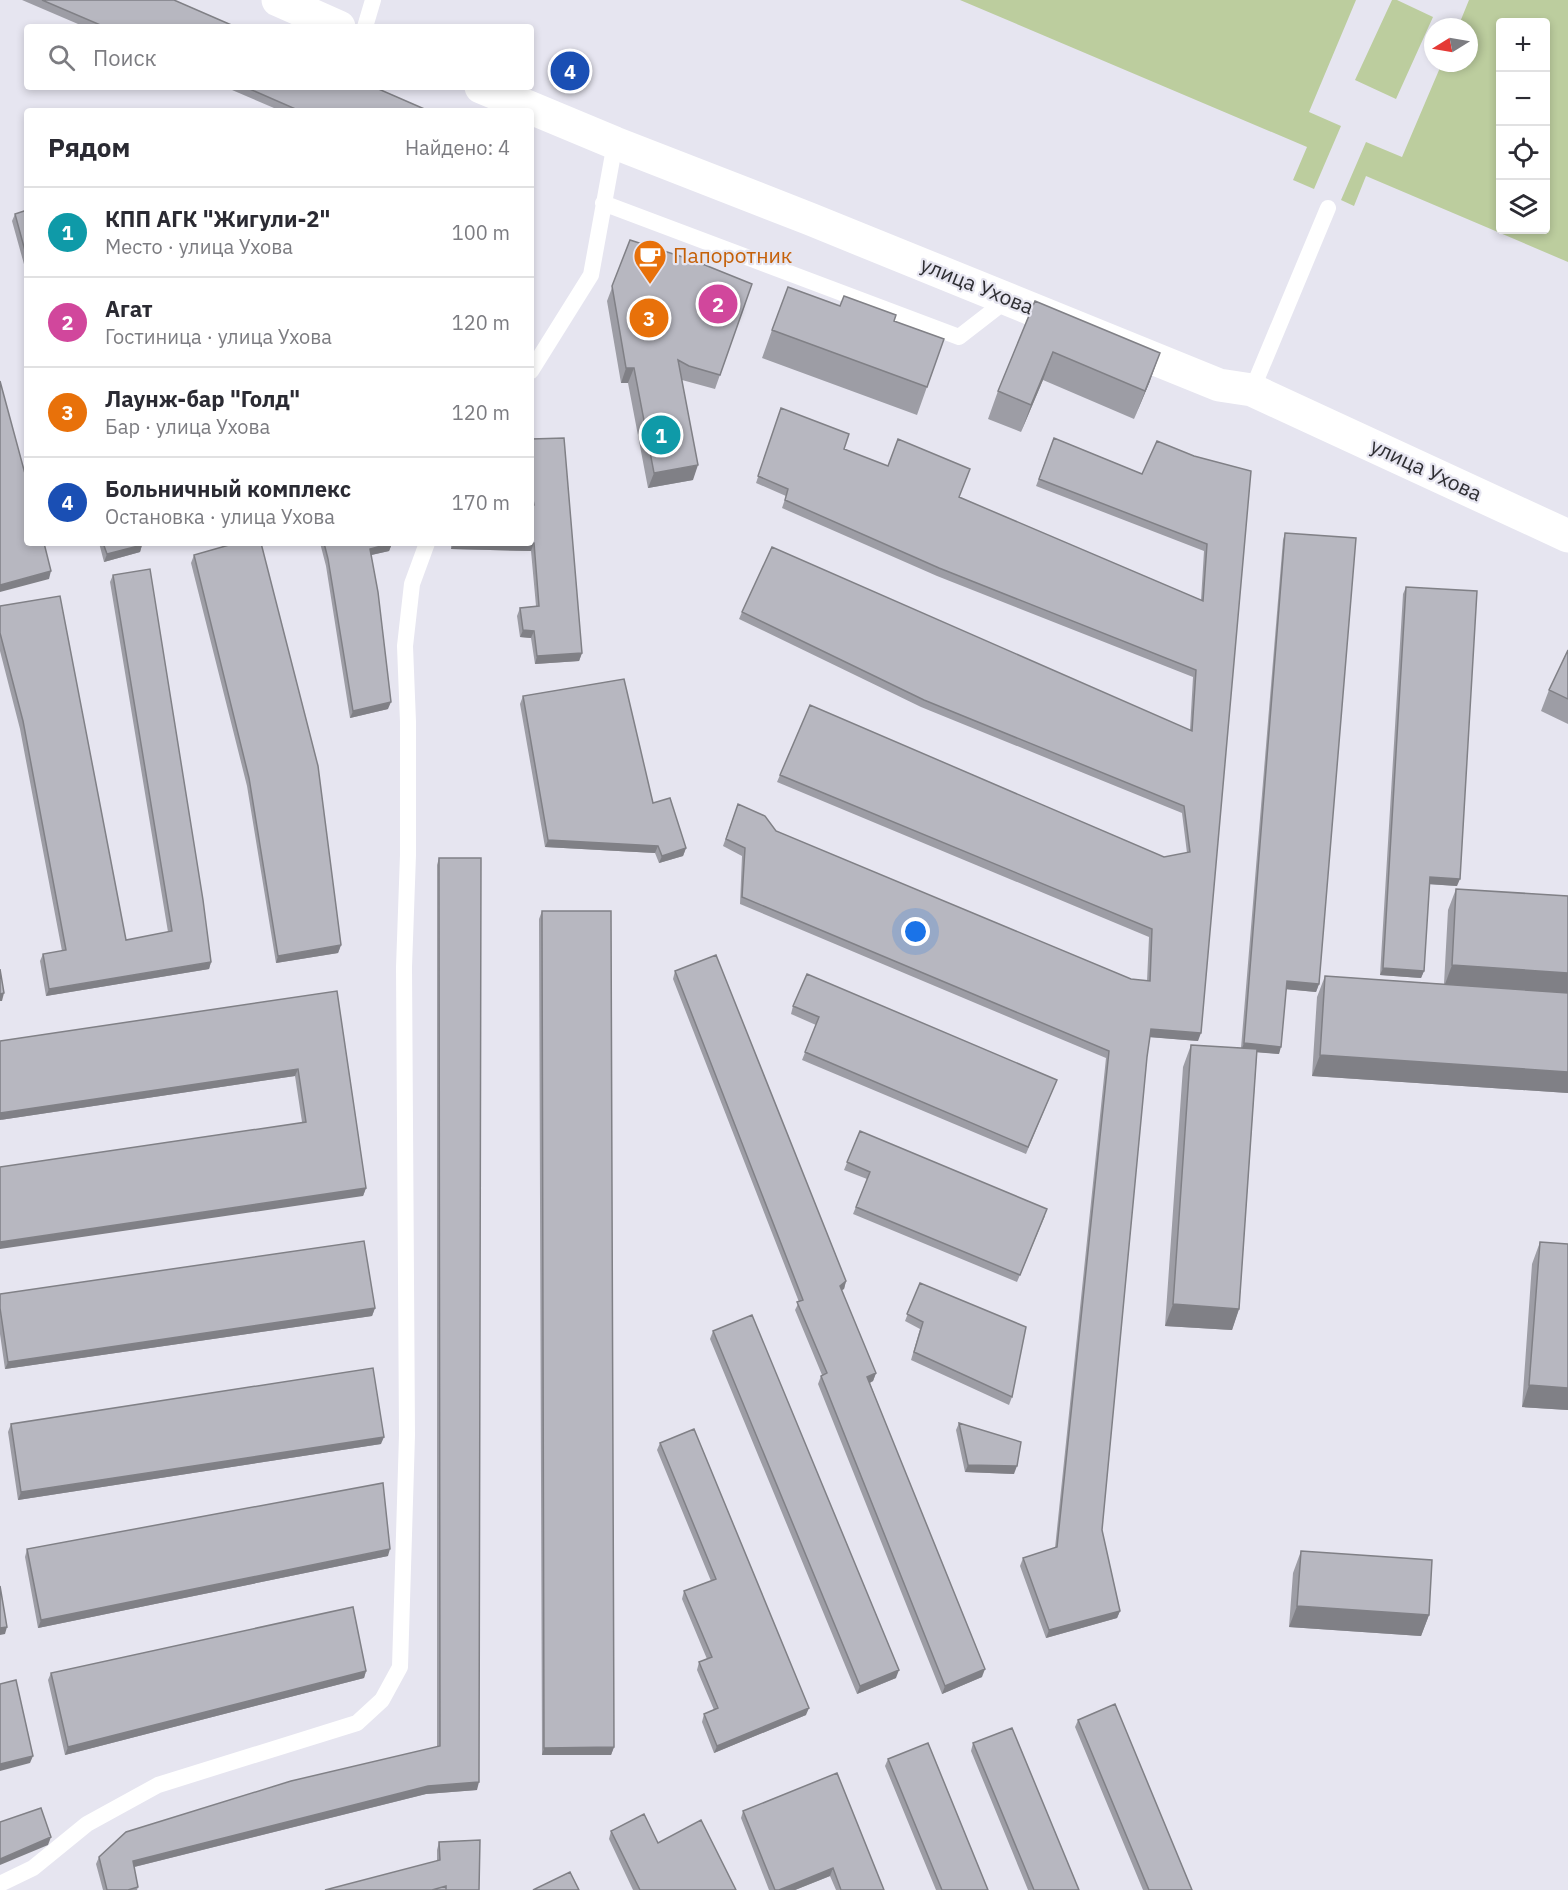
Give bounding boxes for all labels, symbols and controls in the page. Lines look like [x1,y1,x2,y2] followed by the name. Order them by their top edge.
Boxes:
[1424,18,1478,72] north arrow
[1496,18,1550,234] map controls
[1496,18,1550,72] button: +
[24,24,534,90] search box
[45,41,78,74] icon: search
[93,43,157,72] text: Поиск
[550,48,590,94] pin: 4
[1496,72,1550,126] button: −
[1496,126,1550,180] button: locate
[48,130,130,164] text: Рядом
[405,134,510,161] text: Найдено: 4
[1496,180,1550,234] button: layers
[105,204,330,233] text: КПП АГК "Жигули-2"
[62,219,74,246] text: 1
[452,219,510,246] text: 100 m
[105,233,293,260] text: Место · улица Ухова
[632,238,668,285] cafe icon: Папоротник
[673,241,792,269] place label: Папоротник
[916,250,1038,321] street label: улица Ухова
[698,282,738,326] pin: 2
[105,294,153,323] text: Агат
[630,296,668,340] pin: 3
[62,309,74,336] text: 2
[452,309,510,336] text: 120 m
[105,323,332,350] text: Гостиница · улица Ухова
[105,384,300,413] text: Лаунж-бар "Голд"
[62,399,74,426] text: 3
[452,399,510,426] text: 120 m
[642,412,680,458] pin: 1
[105,413,270,440] text: Бар · улица Ухова
[1366,431,1487,507] street label: улица Ухова
[105,474,351,503] text: Больничный комплекс
[62,489,74,516] text: 4
[452,489,510,516] text: 170 m
[105,503,335,530] text: Остановка · улица Ухова
[901,917,930,946] your location

